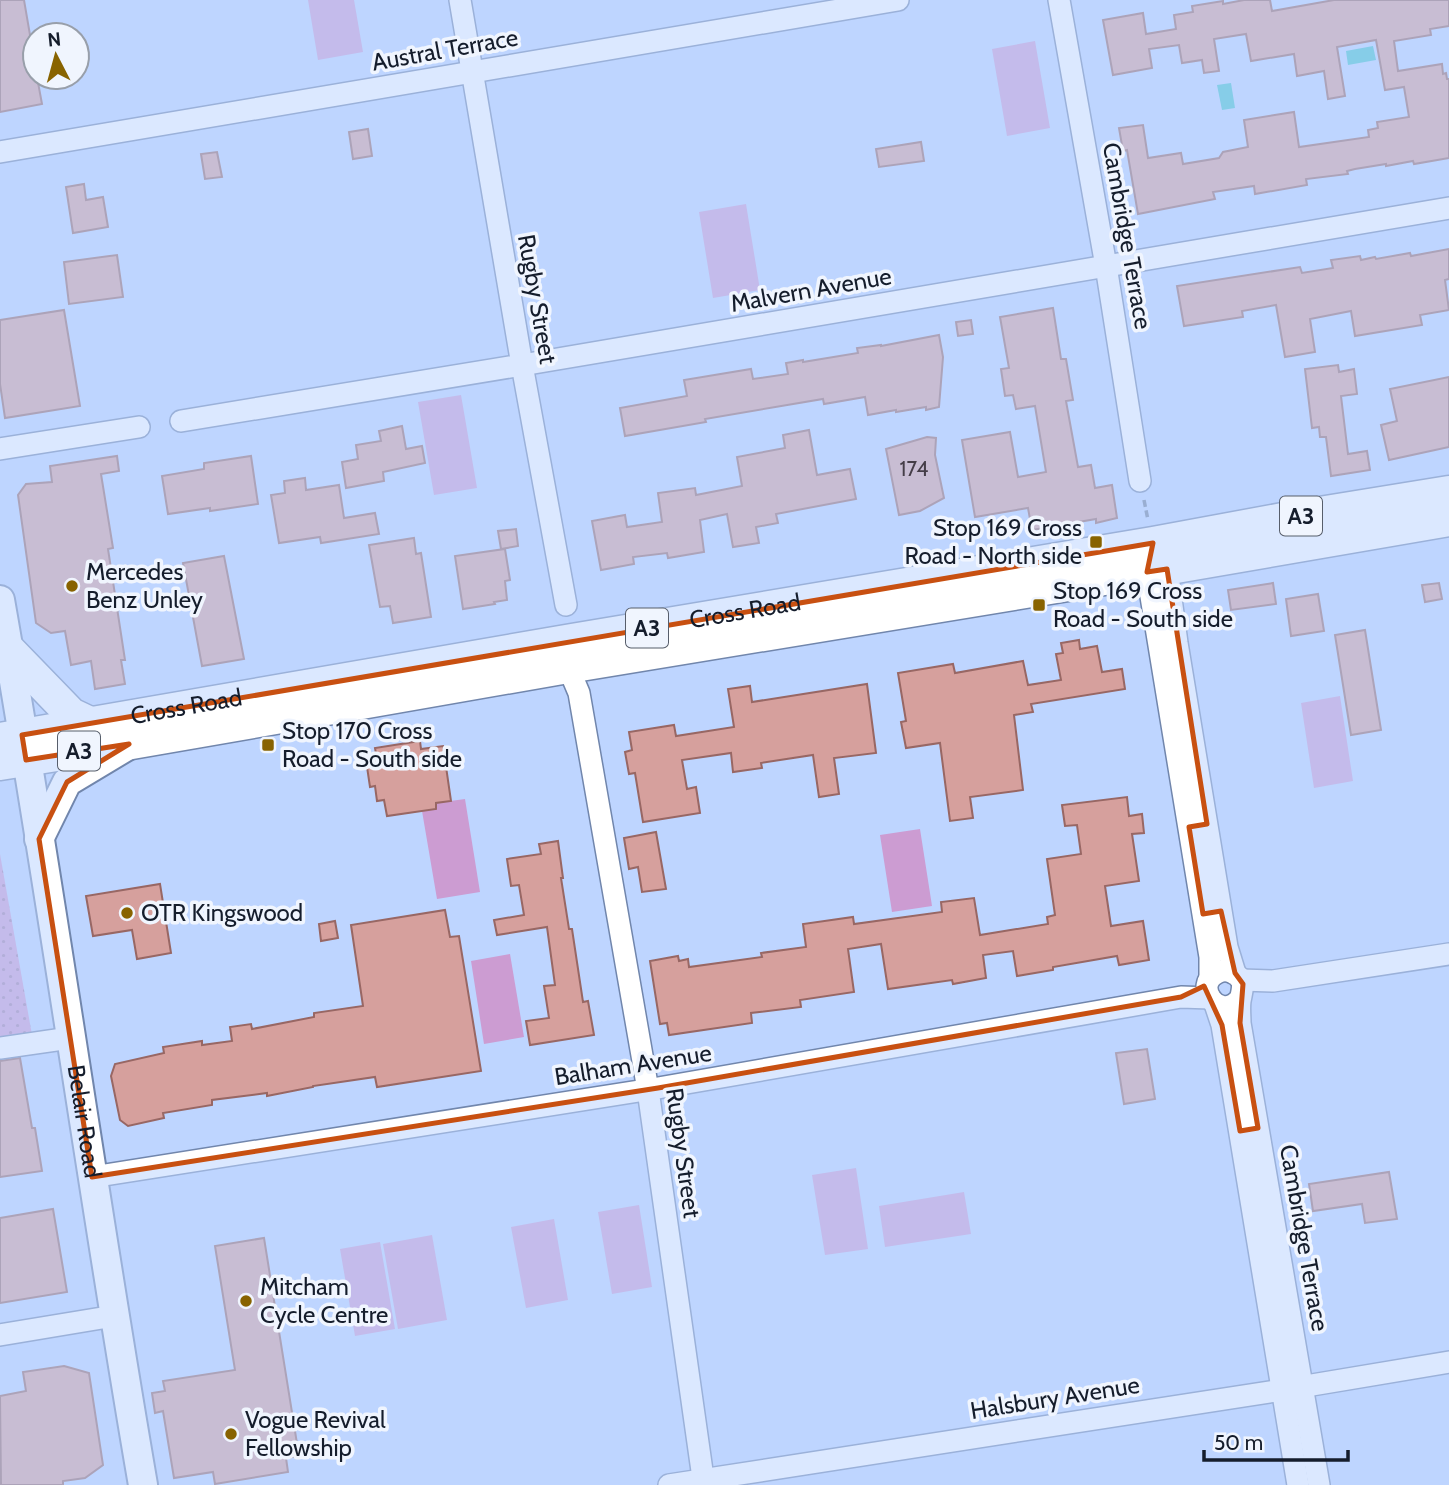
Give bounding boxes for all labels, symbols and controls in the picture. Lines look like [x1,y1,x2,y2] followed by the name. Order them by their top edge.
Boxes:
[21,21,91,91] north arrow
[370,22,520,77] street label: Austral Terrace
[46,27,62,52] text: N
[1097,140,1158,332] street label: Cambridge Terrace
[512,232,563,366] street label: Rugby Street
[728,261,894,318] street label: Malvern Avenue
[900,456,928,481] house number: 174
[1280,496,1322,536] road number: A3
[904,513,1082,570] place label: Stop 169 Cross Road - North side
[1088,534,1104,550] marker: Stop 169 Cross Road - North side
[86,557,203,614] place label: Mercedes Benz Unley
[1053,576,1233,633] place label: Stop 169 Cross Road - South side
[64,578,80,594] marker: Mercedes Benz Unley
[687,587,803,634] street label: Cross Road
[1031,597,1047,613] marker: Stop 169 Cross Road - South side
[626,608,668,648] road number: A3
[128,682,244,730] street label: Cross Road
[282,716,462,773] place label: Stop 170 Cross Road - South side
[58,732,100,771] road number: A3
[260,737,276,753] marker: Stop 170 Cross Road - South side
[141,898,303,927] place label: OTR Kingswood
[119,905,135,921] marker: OTR Kingswood
[552,1038,714,1091] street label: Balham Avenue
[62,1063,108,1180] street label: Belair Road
[660,1086,707,1220] street label: Rugby Street
[1274,1142,1335,1334] street label: Cambridge Terrace
[260,1272,388,1329] place label: Mitcham Cycle Centre
[238,1293,254,1309] marker: Mitcham Cycle Centre
[968,1370,1142,1425] street label: Halsbury Avenue
[245,1405,386,1462] place label: Vogue Revival Fellowship
[1204,1418,1348,1462] scale bar
[223,1426,239,1442] marker: Vogue Revival Fellowship
[1214,1430,1263,1455] text: 50 m

